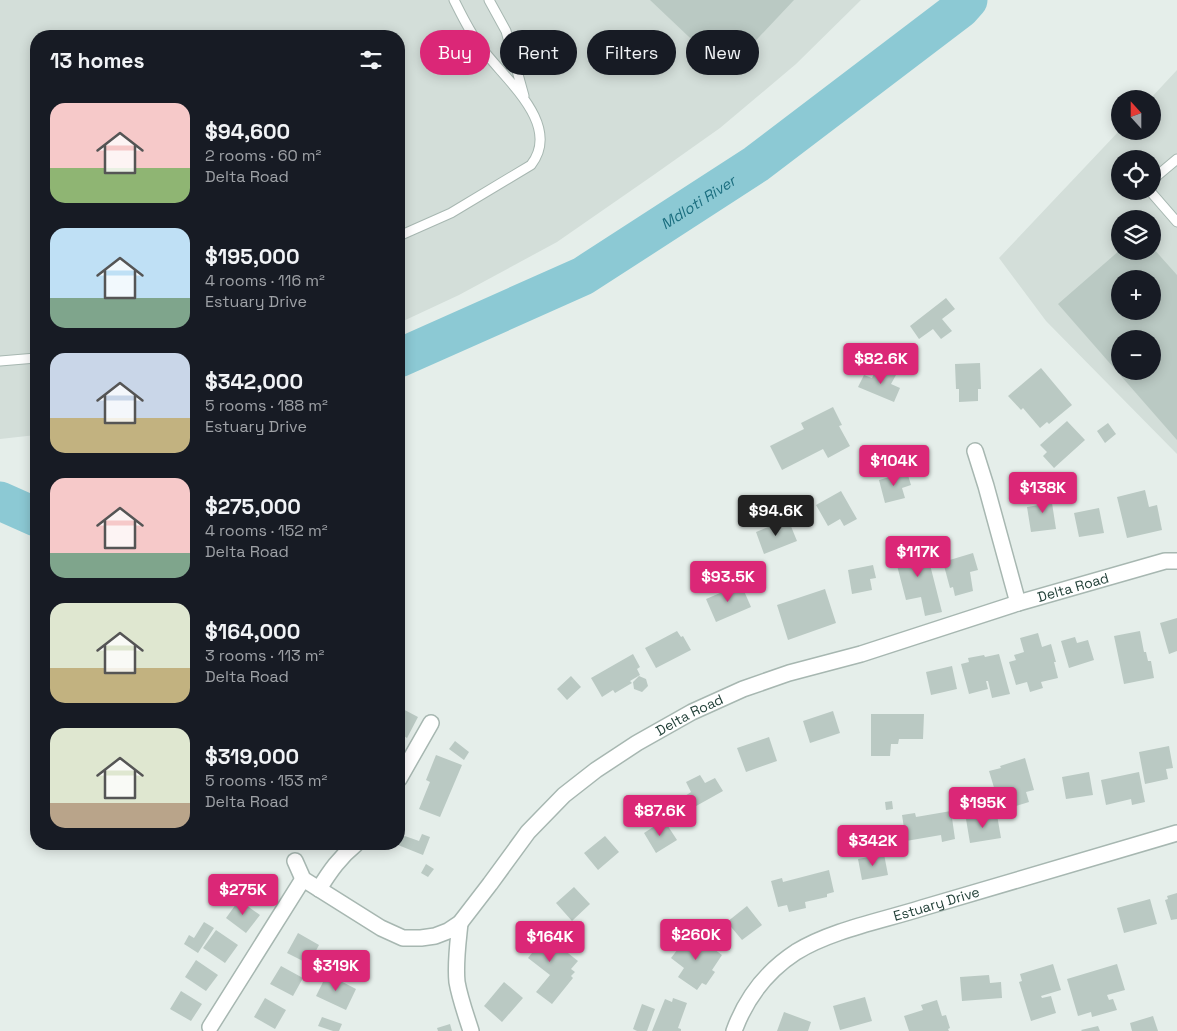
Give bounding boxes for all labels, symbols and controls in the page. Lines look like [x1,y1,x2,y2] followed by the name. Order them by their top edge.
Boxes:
[420,30,490,75] chip: Buy
[500,30,577,75] chip: Rent
[587,30,676,75] chip: Filters
[686,30,759,75] chip: New
[357,46,385,74] icon: filters
[50,47,144,74] text: 13 homes
[1111,90,1161,140] north arrow
[1111,90,1161,380] map controls
[205,118,290,145] text: $94,600
[90,123,150,183] icon: home
[205,145,321,166] text: 2 rooms · 60 m²
[1111,150,1161,200] button: locate
[205,166,289,187] text: Delta Road
[657,170,740,233] water label: Mdloti River
[1111,210,1161,260] button: layers
[205,243,300,270] text: $195,000
[90,248,150,308] icon: home
[205,270,325,291] text: 4 rooms · 116 m²
[1111,270,1161,320] button: +
[205,291,307,312] text: Estuary Drive
[1111,330,1161,380] button: −
[840,342,922,385] pin: $82.6K
[854,348,908,369] text: $82.6K
[205,368,303,395] text: $342,000
[90,373,150,433] icon: home
[205,395,328,416] text: 5 rooms · 188 m²
[205,416,307,437] text: Estuary Drive
[859,444,929,487] pin: $104K
[870,450,918,471] text: $104K
[1008,472,1078,514] pin: $138K
[1020,477,1066,498] text: $138K
[205,493,301,520] text: $275,000
[735,494,817,537] pin: $94.6K
[90,498,150,558] icon: home
[749,500,803,521] text: $94.6K
[205,520,328,541] text: 4 rooms · 152 m²
[883,536,953,578] pin: $117K
[205,541,289,562] text: Delta Road
[896,541,940,562] text: $117K
[687,560,769,603] pin: $93.5K
[701,566,755,587] text: $93.5K
[1035,569,1111,606] street label: Delta Road
[205,618,300,645] text: $164,000
[90,623,150,683] icon: home
[205,645,324,666] text: 3 rooms · 113 m²
[205,666,289,687] text: Delta Road
[652,690,726,740] street label: Delta Road
[205,743,299,770] text: $319,000
[90,748,150,808] icon: home
[205,770,327,791] text: 5 rooms · 153 m²
[948,786,1018,829] pin: $195K
[205,791,289,812] text: Delta Road
[960,792,1006,813] text: $195K
[619,794,701,837] pin: $87.6K
[634,800,686,821] text: $87.6K
[838,824,908,867] pin: $342K
[848,830,898,851] text: $342K
[208,874,278,916] pin: $275K
[219,879,267,900] text: $275K
[891,883,982,925] street label: Estuary Drive
[661,918,731,961] pin: $260K
[515,920,585,963] pin: $164K
[671,924,721,945] text: $260K
[526,926,574,947] text: $164K
[301,950,371,992] pin: $319K
[313,955,359,976] text: $319K

